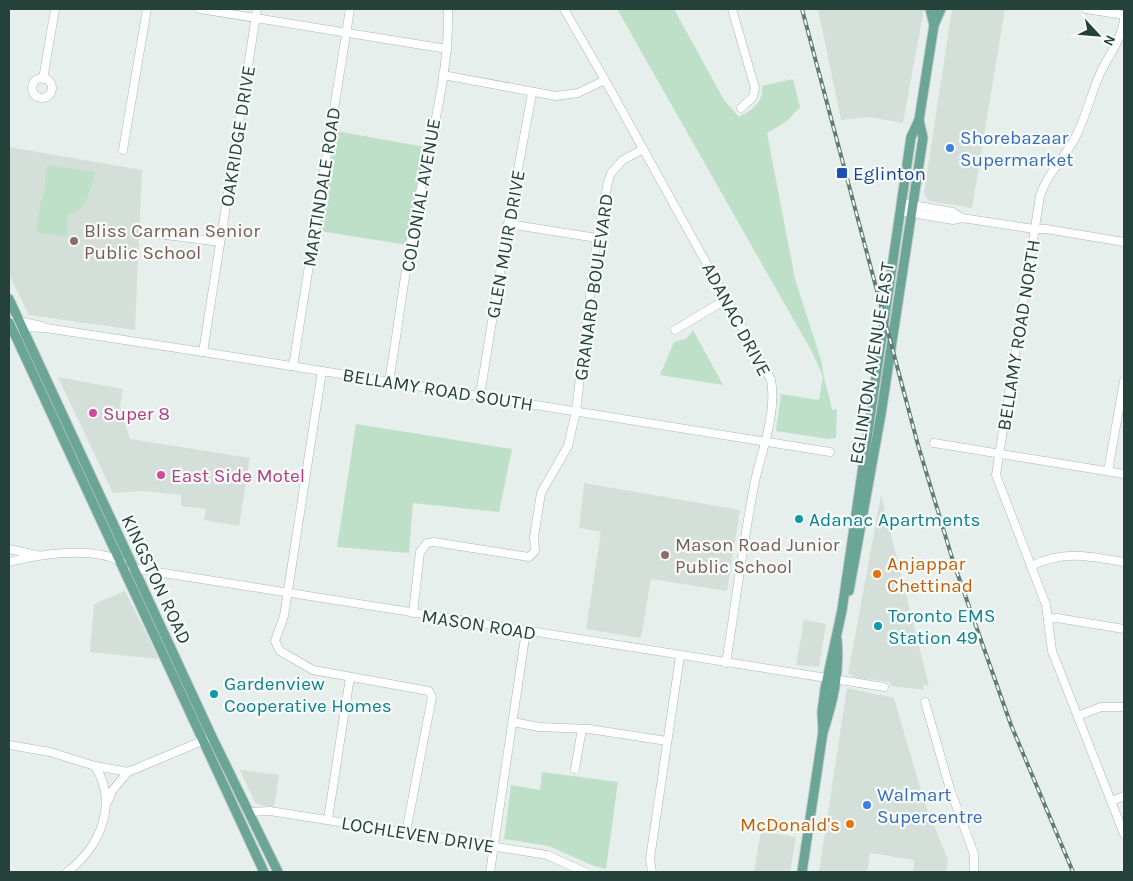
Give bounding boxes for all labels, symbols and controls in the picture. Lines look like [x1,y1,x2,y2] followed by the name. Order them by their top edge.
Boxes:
[1073,10,1123,60] north arrow
[1099,32,1119,49] text: N
[216,64,260,208] street label: OAKRIDGE DRIVE
[299,106,345,269] street label: MARTINDALE ROAD
[397,117,445,274] street label: COLONIAL AVENUE
[960,127,1073,171] place label: Shorebazaar Supermarket
[944,142,956,154] marker: Shorebazaar Supermarket
[853,163,926,185] place label: Eglinton
[835,166,849,180] marker: Eglinton
[482,168,530,320] street label: GLEN MUIR DRIVE
[570,192,618,382] street label: GRANARD BOULEVARD
[84,220,260,264] place label: Bliss Carman Senior Public School
[68,235,80,247] marker: Bliss Carman Senior Public School
[993,238,1045,432] street label: BELLAMY ROAD NORTH
[697,259,775,380] street label: ADANAC DRIVE
[845,260,899,466] street label: EGLINTON AVENUE EAST
[341,364,535,416] street label: BELLAMY ROAD SOUTH
[103,403,170,425] place label: Super 8
[87,407,99,419] marker: Super 8
[171,465,305,487] place label: East Side Motel
[155,469,167,481] marker: East Side Motel
[809,509,981,531] place label: Adanac Apartments
[116,511,196,648] street label: KINGSTON ROAD
[793,513,805,525] marker: Adanac Apartments
[675,534,840,578] place label: Mason Road Junior Public School
[659,549,671,561] marker: Mason Road Junior Public School
[887,553,973,597] place label: Anjappar Chettinad
[871,568,883,580] marker: Anjappar Chettinad
[420,605,538,645] street label: MASON ROAD
[888,605,995,649] place label: Toronto EMS Station 49
[872,620,884,632] marker: Toronto EMS Station 49
[224,673,392,717] place label: Gardenview Cooperative Homes
[208,688,220,700] marker: Gardenview Cooperative Homes
[877,784,983,828] place label: Walmart Supercentre
[861,799,873,811] marker: Walmart Supercentre
[340,812,496,858] street label: LOCHLEVEN DRIVE
[740,814,840,836] place label: McDonald's
[844,818,856,830] marker: McDonald's

